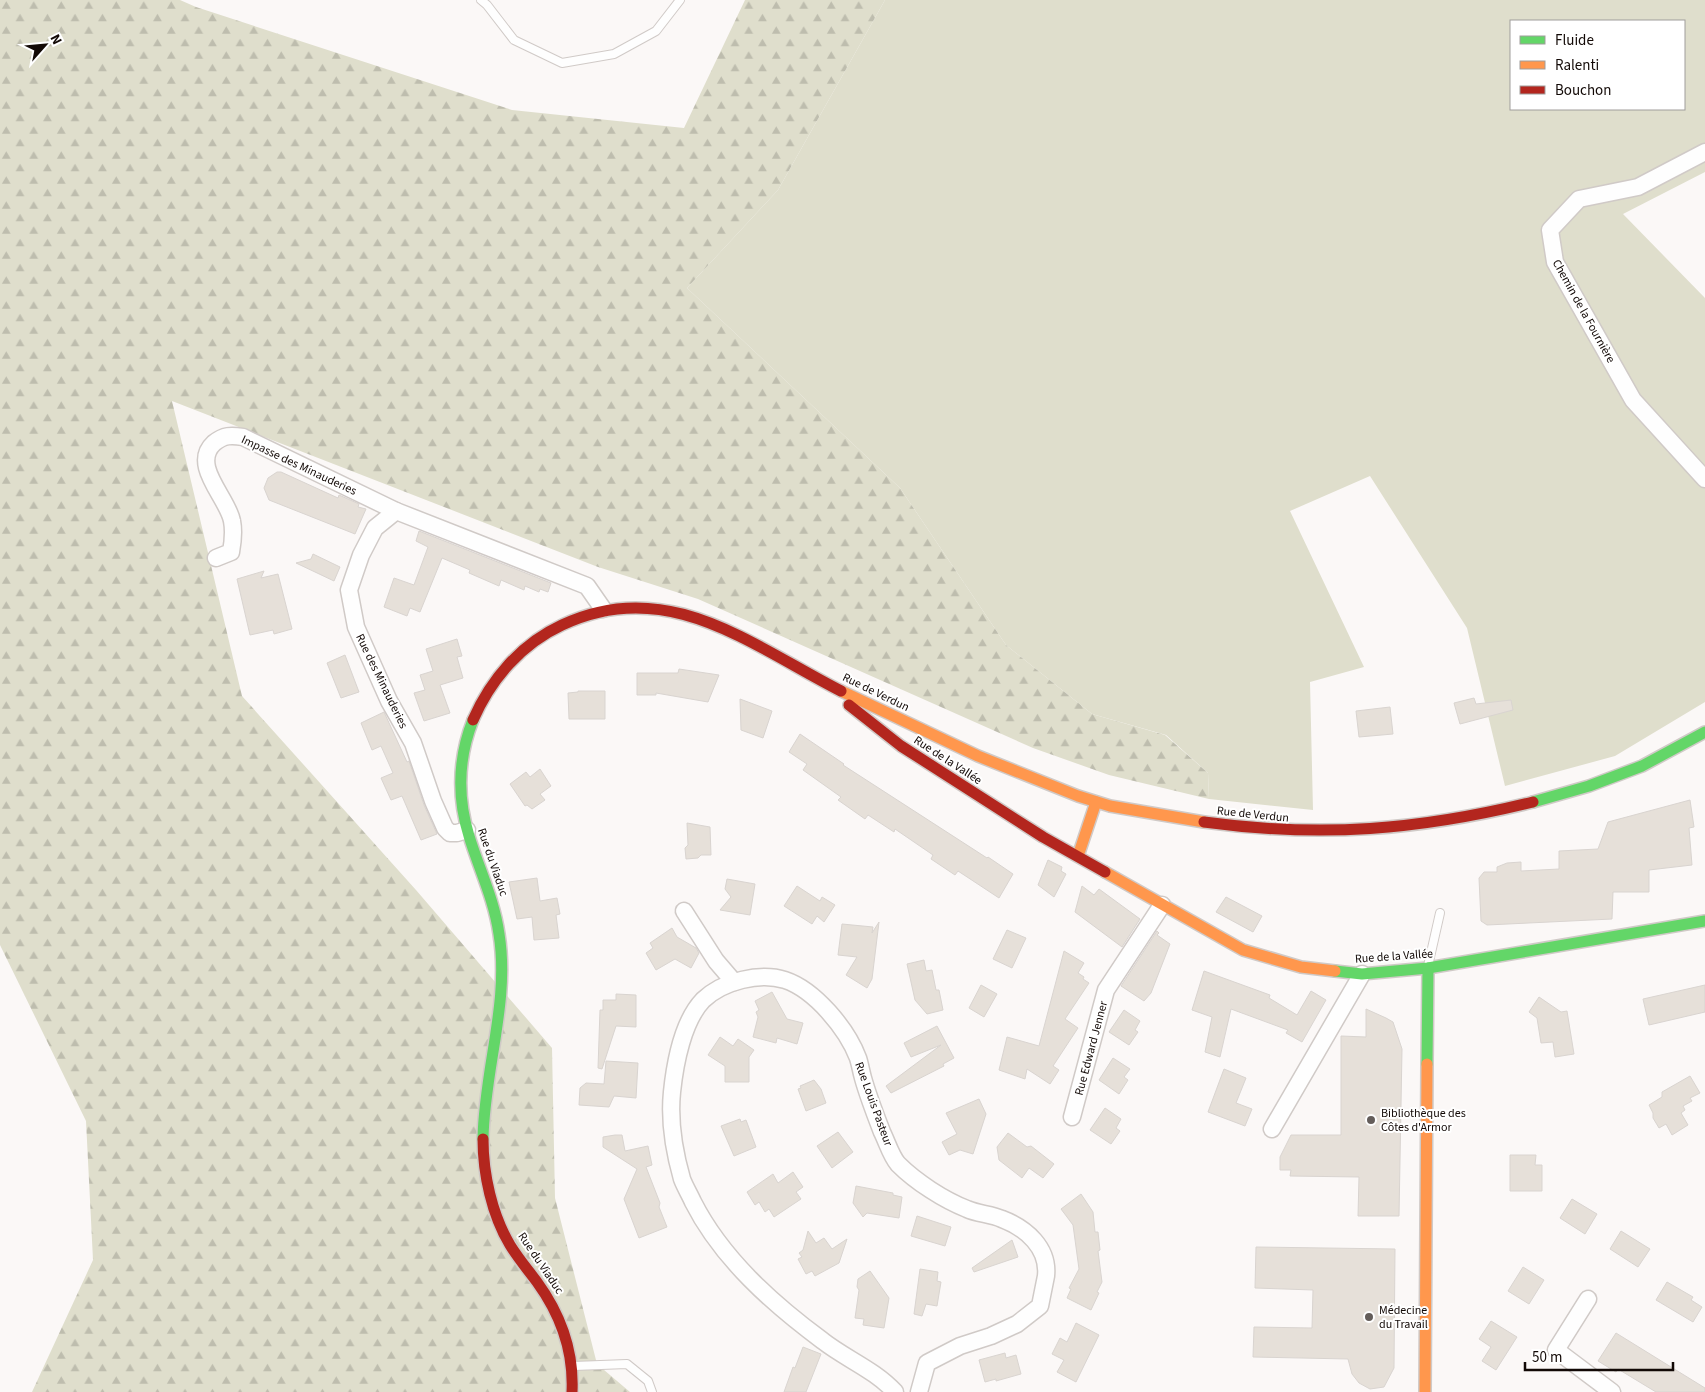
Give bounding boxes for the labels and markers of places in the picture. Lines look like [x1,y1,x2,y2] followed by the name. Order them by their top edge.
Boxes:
[1381,1105,1466,1136] place label: Bibliothèque des Côtes d'Armor
[1365,1114,1377,1126] marker: Bibliothèque des Côtes d'Armor
[1379,1302,1428,1333] place label: Médecine du Travail
[1363,1311,1375,1323] marker: Médecine du Travail

